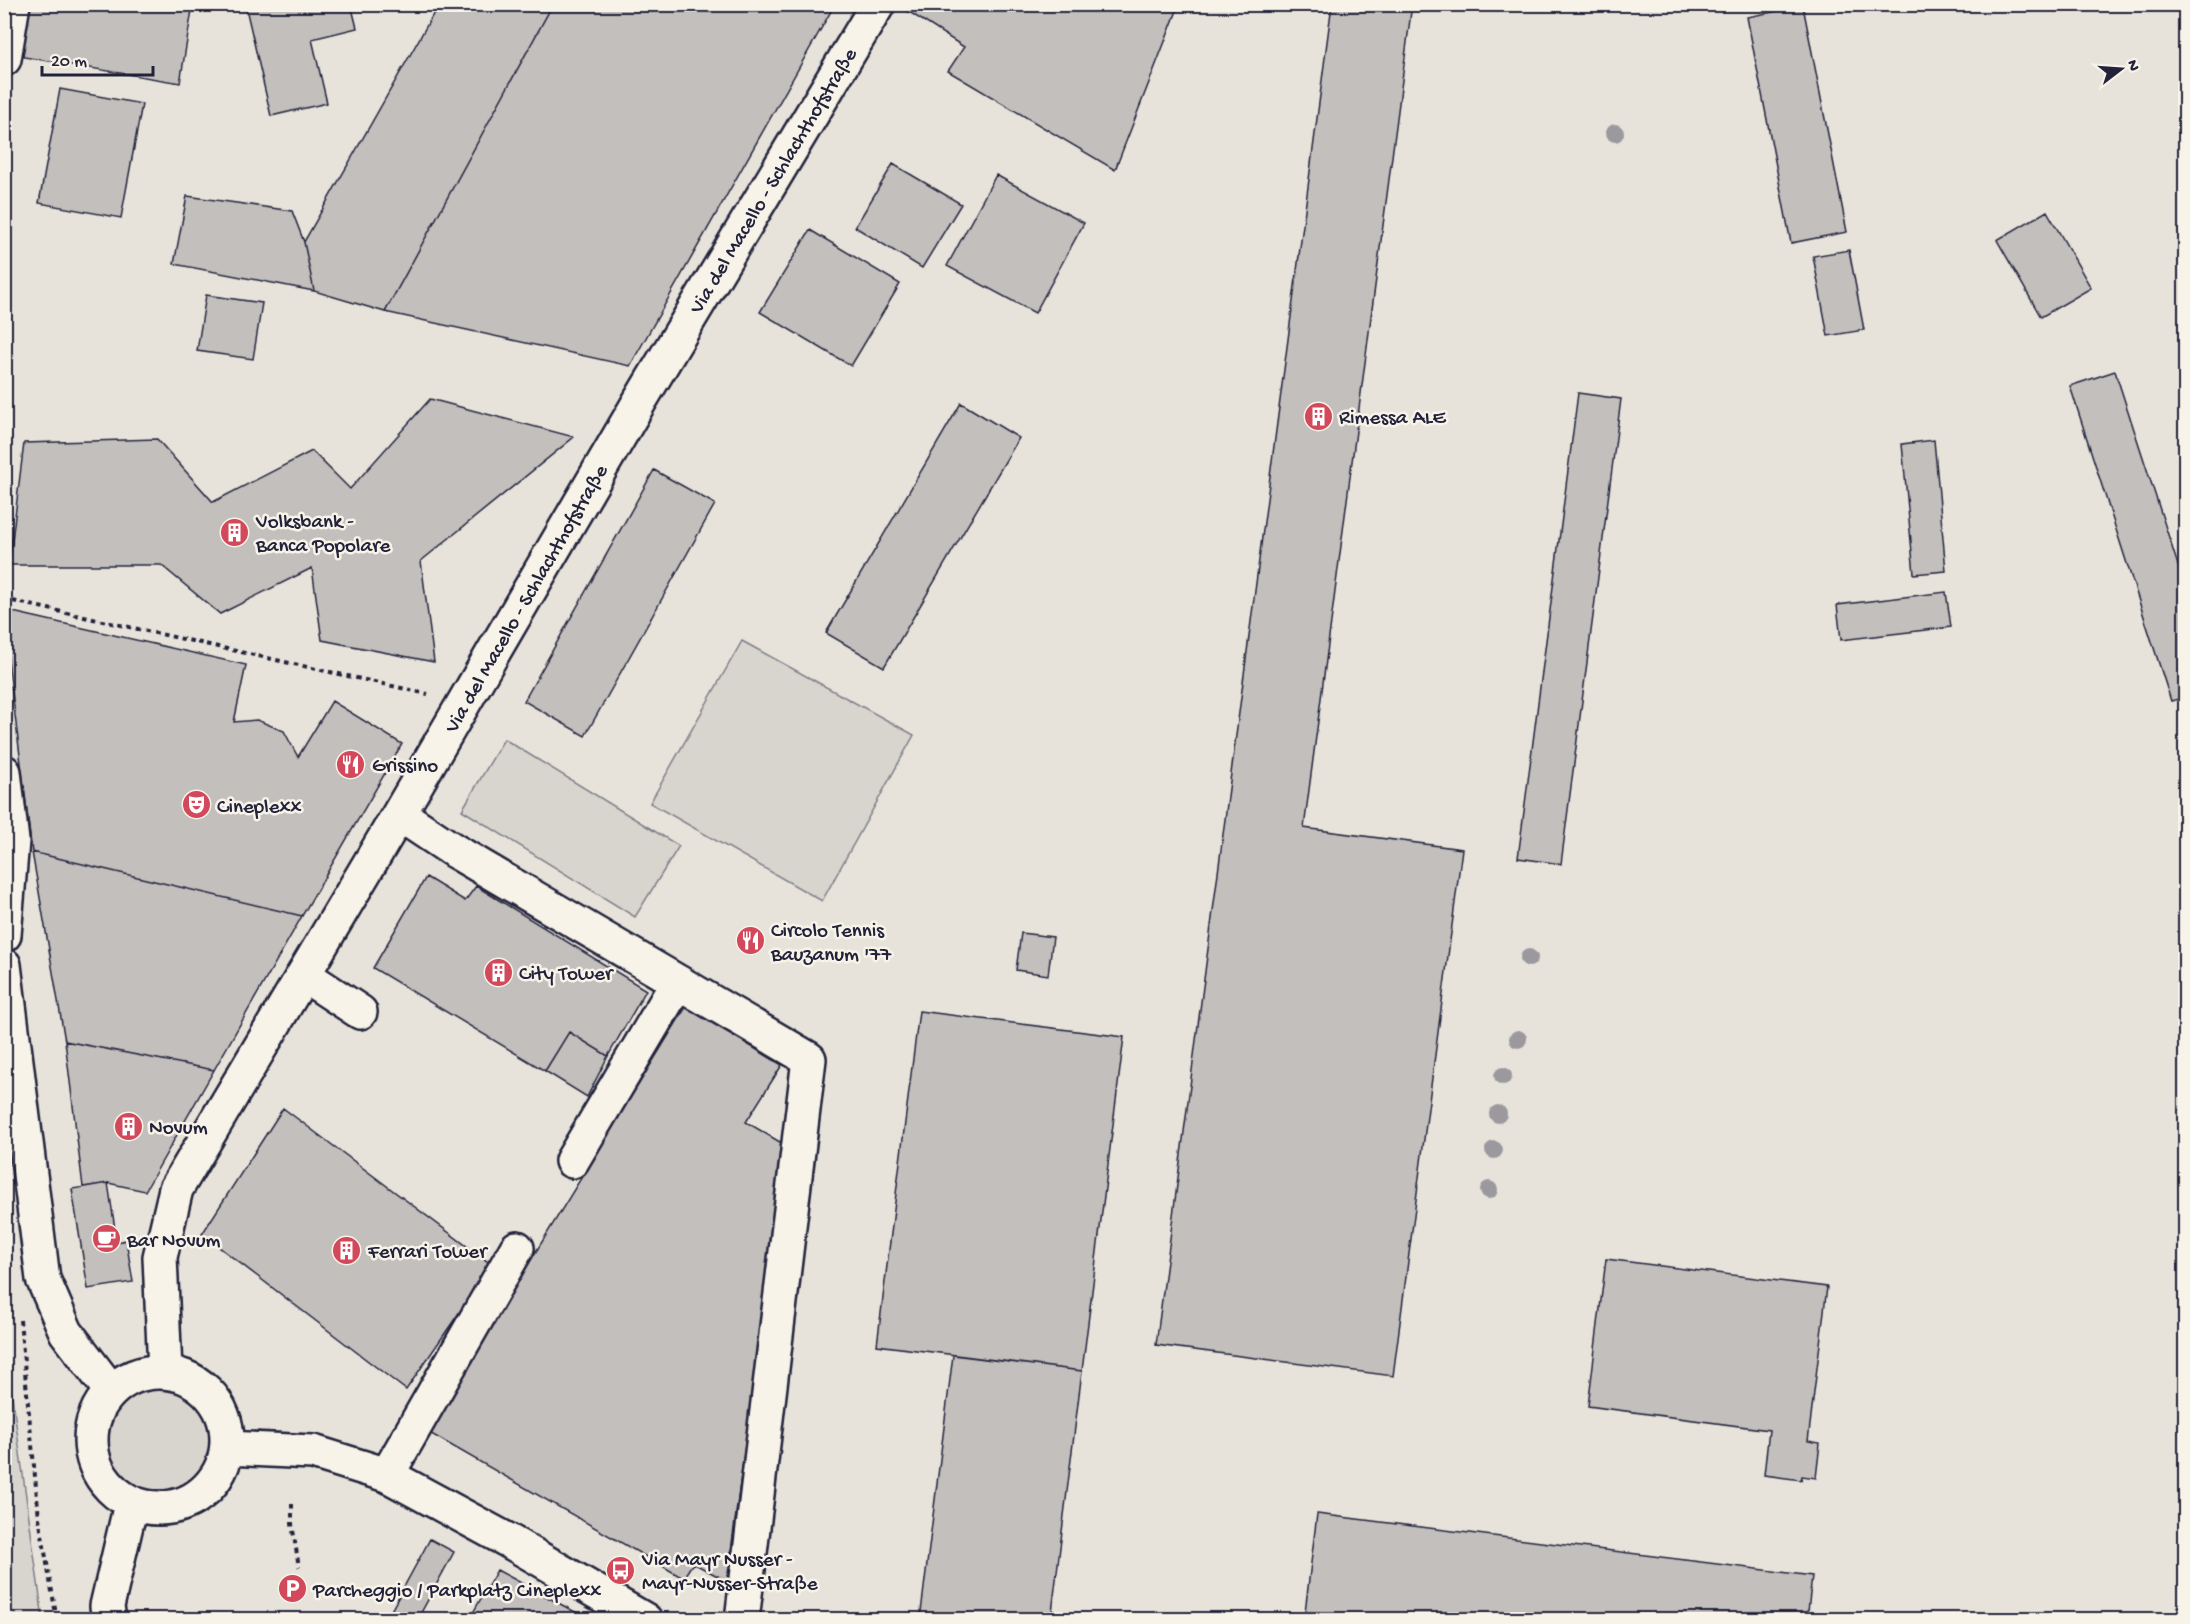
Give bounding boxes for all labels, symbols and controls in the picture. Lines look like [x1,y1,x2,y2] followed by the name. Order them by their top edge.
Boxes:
[42,39,153,77] scale bar
[2091,39,2151,99] north arrow
[685,43,865,320] street label: Via del Macello - Schlachthofstraße
[51,52,87,73] text: 20 m
[2121,58,2143,74] text: N
[1302,400,1334,432] building icon: Rimessa ALE
[1339,407,1446,432] place label: Rimessa ALE
[440,460,616,739] street label: Via del Macello - Schlachthofstraße
[255,511,392,560] place label: Volksbank - Banca Popolare
[219,516,251,548] building icon: Volksbank - Banca Popolare
[335,748,367,780] restaurant icon: Grissino
[372,755,438,780] place label: Grissino
[180,789,212,821] theatre icon: Cineplexx
[217,796,302,821] place label: Cineplexx
[770,920,892,969] place label: Circolo Tennis Bauzanum '77
[734,925,766,957] restaurant icon: Circolo Tennis Bauzanum '77
[482,956,514,988] building icon: City Tower
[519,963,614,988] place label: City Tower
[112,1110,144,1142] building icon: Novum
[149,1117,208,1142] place label: Novum
[90,1223,122,1255] cafe icon: Bar Novum
[126,1230,221,1255] place label: Bar Novum
[331,1234,363,1266] building icon: Ferrari Tower
[367,1241,488,1266] place label: Ferrari Tower
[641,1549,819,1598] place label: Via Mayr Nusser - Mayr-Nusser-Straße
[605,1554,637,1586] bus stop icon: Via Mayr Nusser - Mayr-Nusser-Straße
[276,1573,308,1605] parking icon: Parcheggio / Parkplatz Cineplexx
[312,1580,601,1605] place label: Parcheggio / Parkplatz Cineplexx

